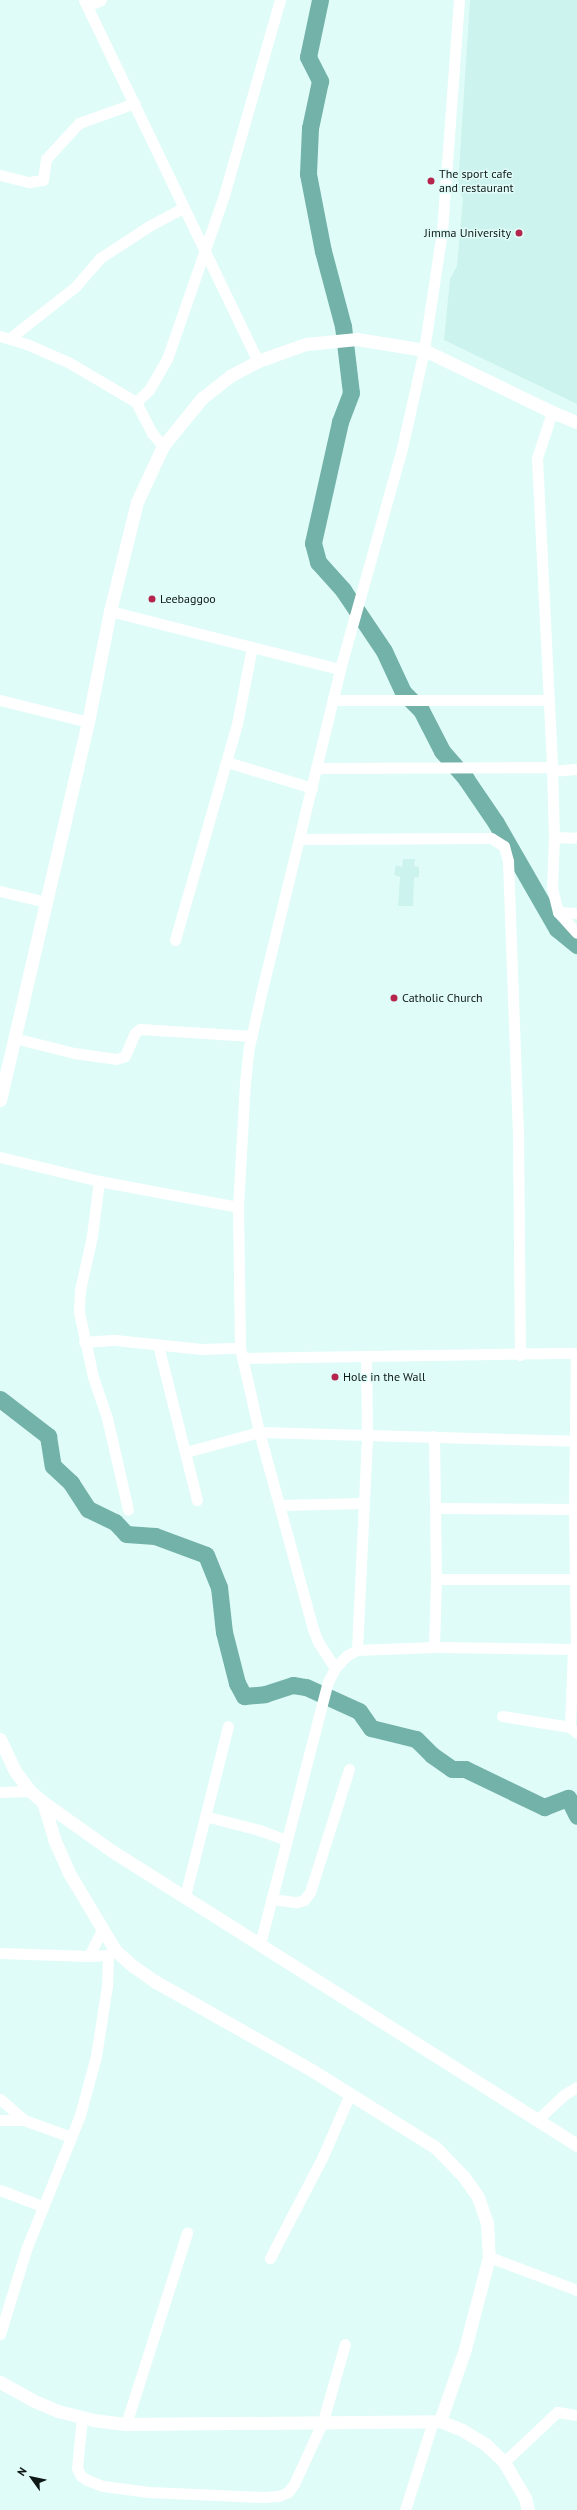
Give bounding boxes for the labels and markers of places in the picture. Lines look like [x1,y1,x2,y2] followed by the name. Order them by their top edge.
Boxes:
[439,167,514,195] place label: The sport cafe and restaurant
[426,176,436,186] marker: The sport cafe and restaurant
[424,226,511,240] place label: Jimma University
[514,228,524,238] marker: Jimma University
[160,592,216,606] place label: Leebaggoo
[147,594,157,604] marker: Leebaggoo
[402,991,483,1005] place label: Catholic Church
[389,993,399,1003] marker: Catholic Church
[343,1370,426,1384] place label: Hole in the Wall
[330,1372,340,1382] marker: Hole in the Wall

